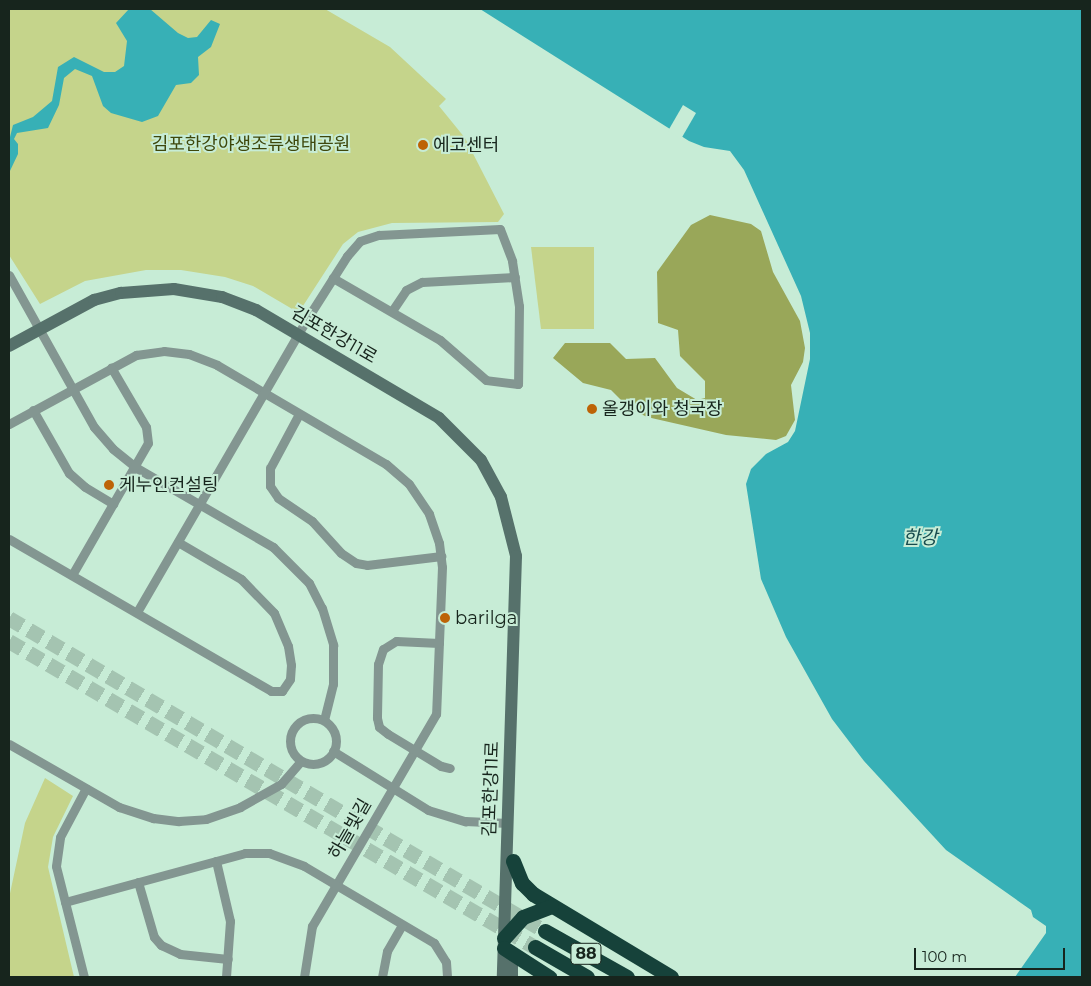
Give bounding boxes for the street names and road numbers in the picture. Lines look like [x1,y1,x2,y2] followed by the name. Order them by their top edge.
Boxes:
[287,302,381,368] street label: 김포한강11로
[479,741,503,837] street label: 김포한강11로
[324,795,376,863] street label: 하늘빛길
[570,941,602,968] road number: 88

